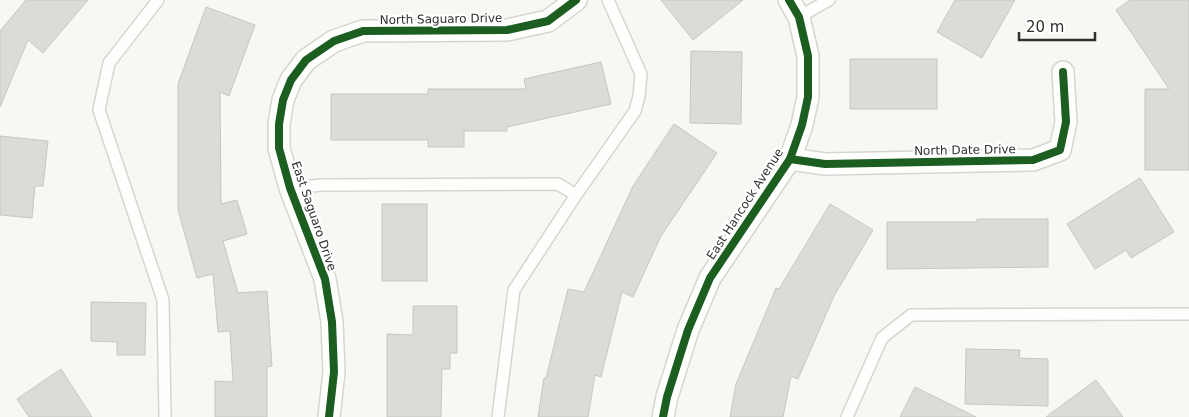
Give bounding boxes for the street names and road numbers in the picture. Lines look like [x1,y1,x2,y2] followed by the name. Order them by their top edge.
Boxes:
[380,11,502,27] street label: North Saguaro Drive
[914,142,1016,158] street label: North Date Drive
[704,146,786,262] street label: East Hancock Avenue
[289,159,339,273] street label: East Saguaro Drive

